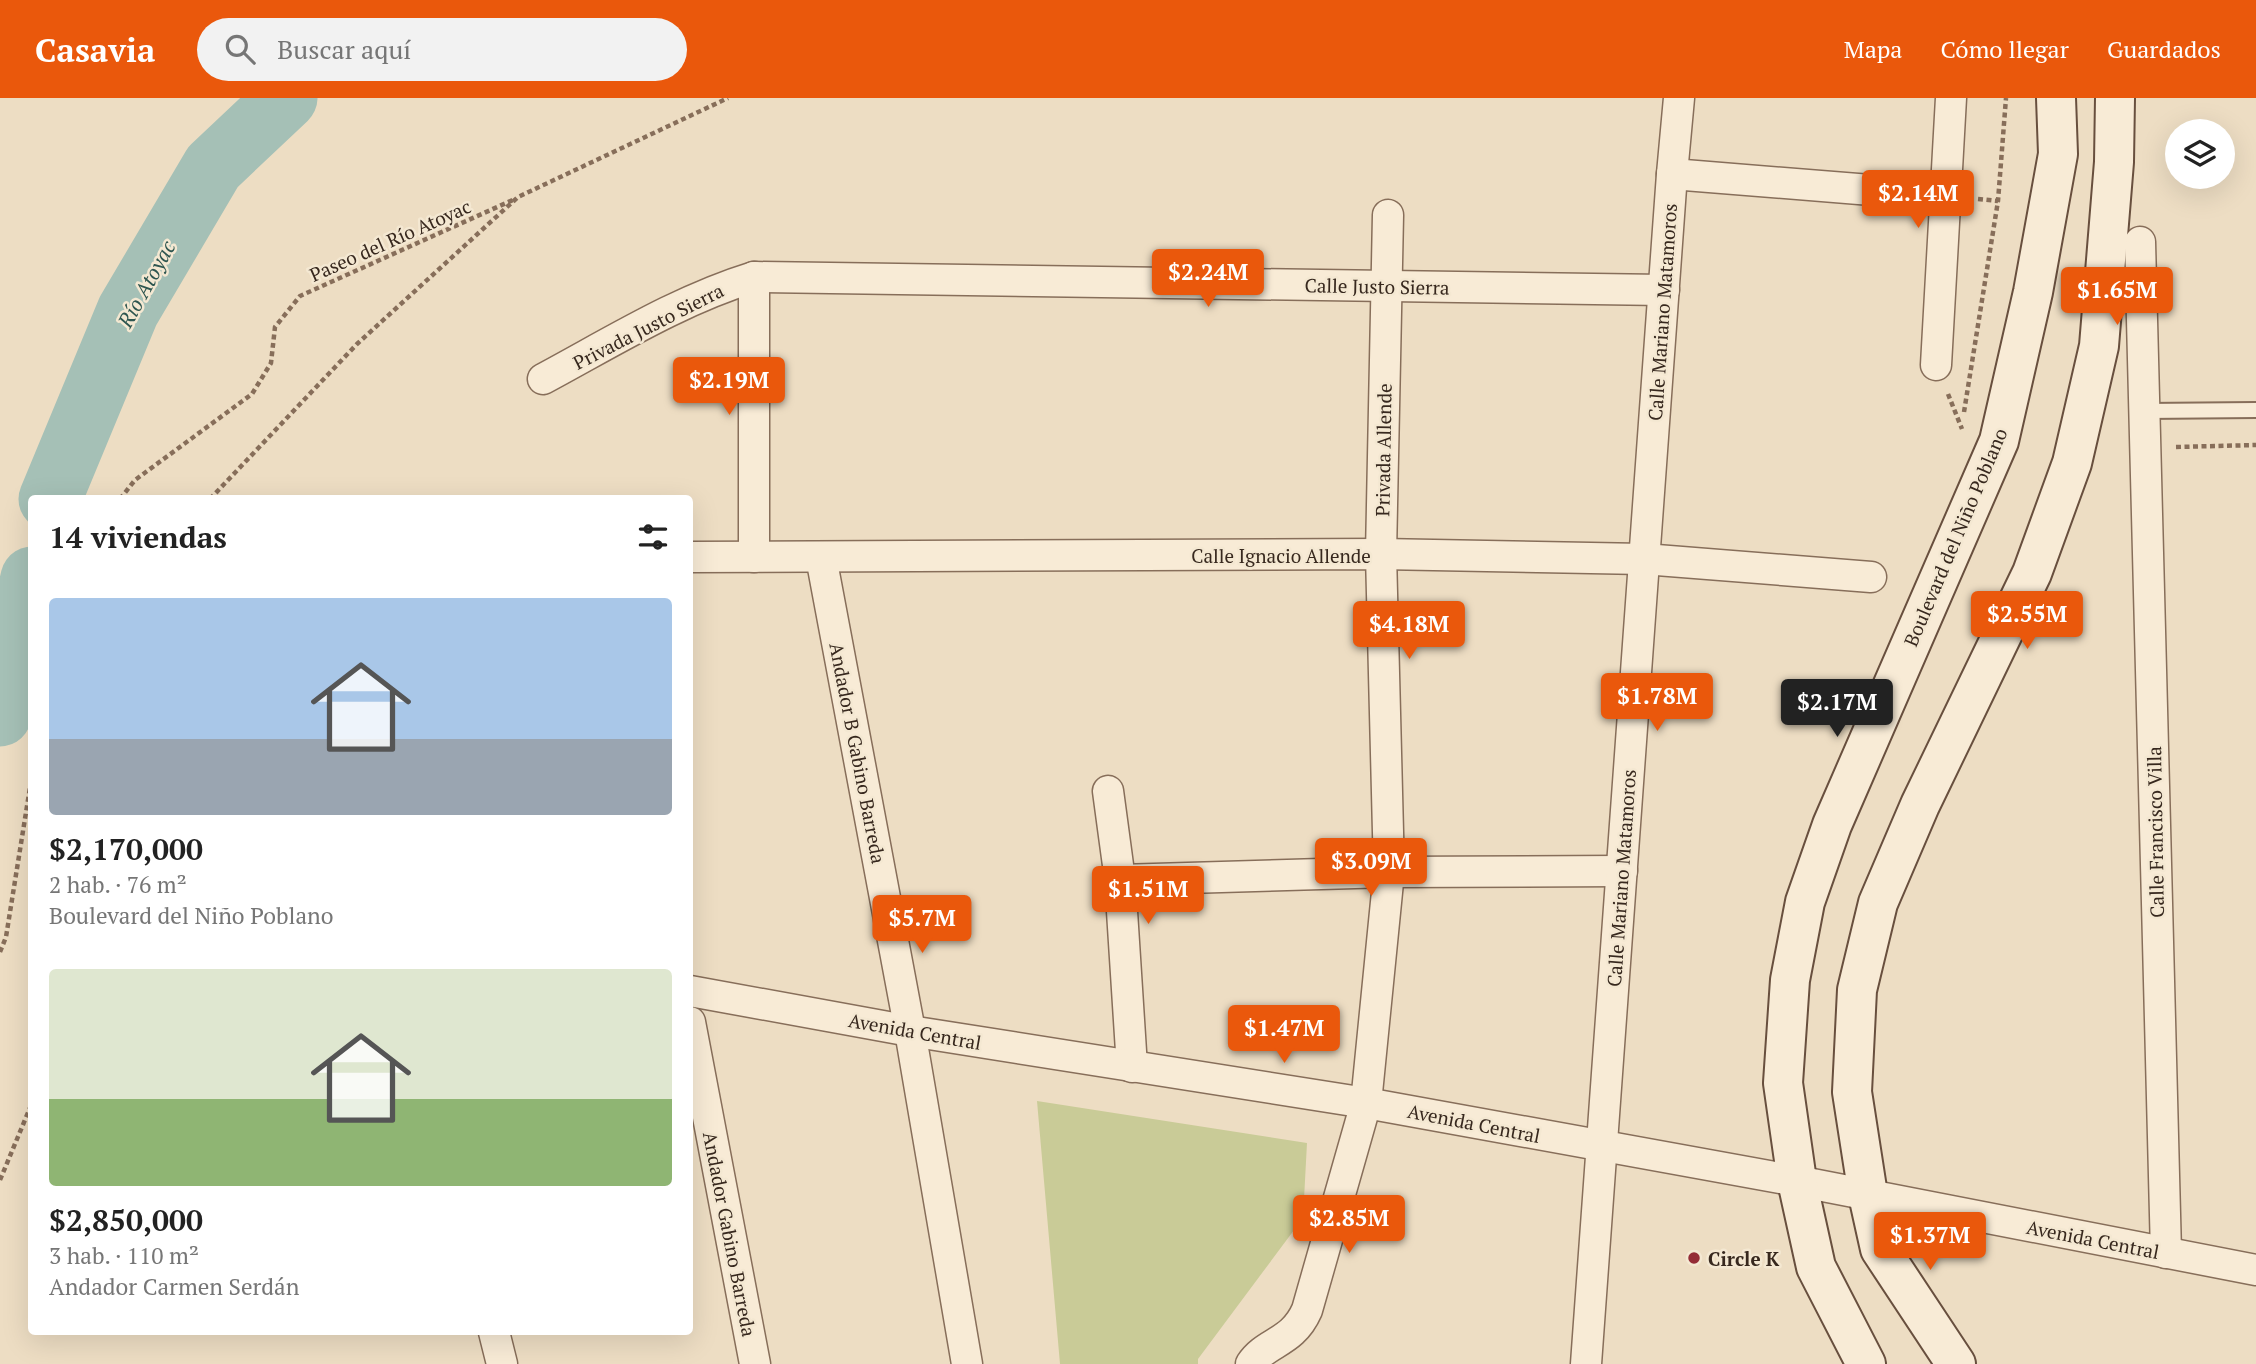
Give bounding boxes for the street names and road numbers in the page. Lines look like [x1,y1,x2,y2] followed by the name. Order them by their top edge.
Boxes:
[305,193,475,287] street label: Paseo del Río Atoyac
[1642,202,1682,422] street label: Calle Mariano Matamoros
[1304,272,1450,300] street label: Calle Justo Sierra
[568,277,728,375] street label: Privada Justo Sierra
[1369,383,1397,517] street label: Privada Allende
[1898,424,2012,650] street label: Boulevard del Niño Poblano
[1191,543,1371,568] street label: Calle Ignacio Allende
[824,640,892,866] street label: Andador B Gabino Barreda
[2141,746,2169,918] street label: Calle Francisco Villa
[1601,768,1641,988] street label: Calle Mariano Matamoros
[847,1007,983,1055] street label: Avenida Central
[1406,1098,1542,1148] street label: Avenida Central
[698,1129,762,1339] street label: Andador Gabino Barreda
[2025,1214,2161,1264] street label: Avenida Central

